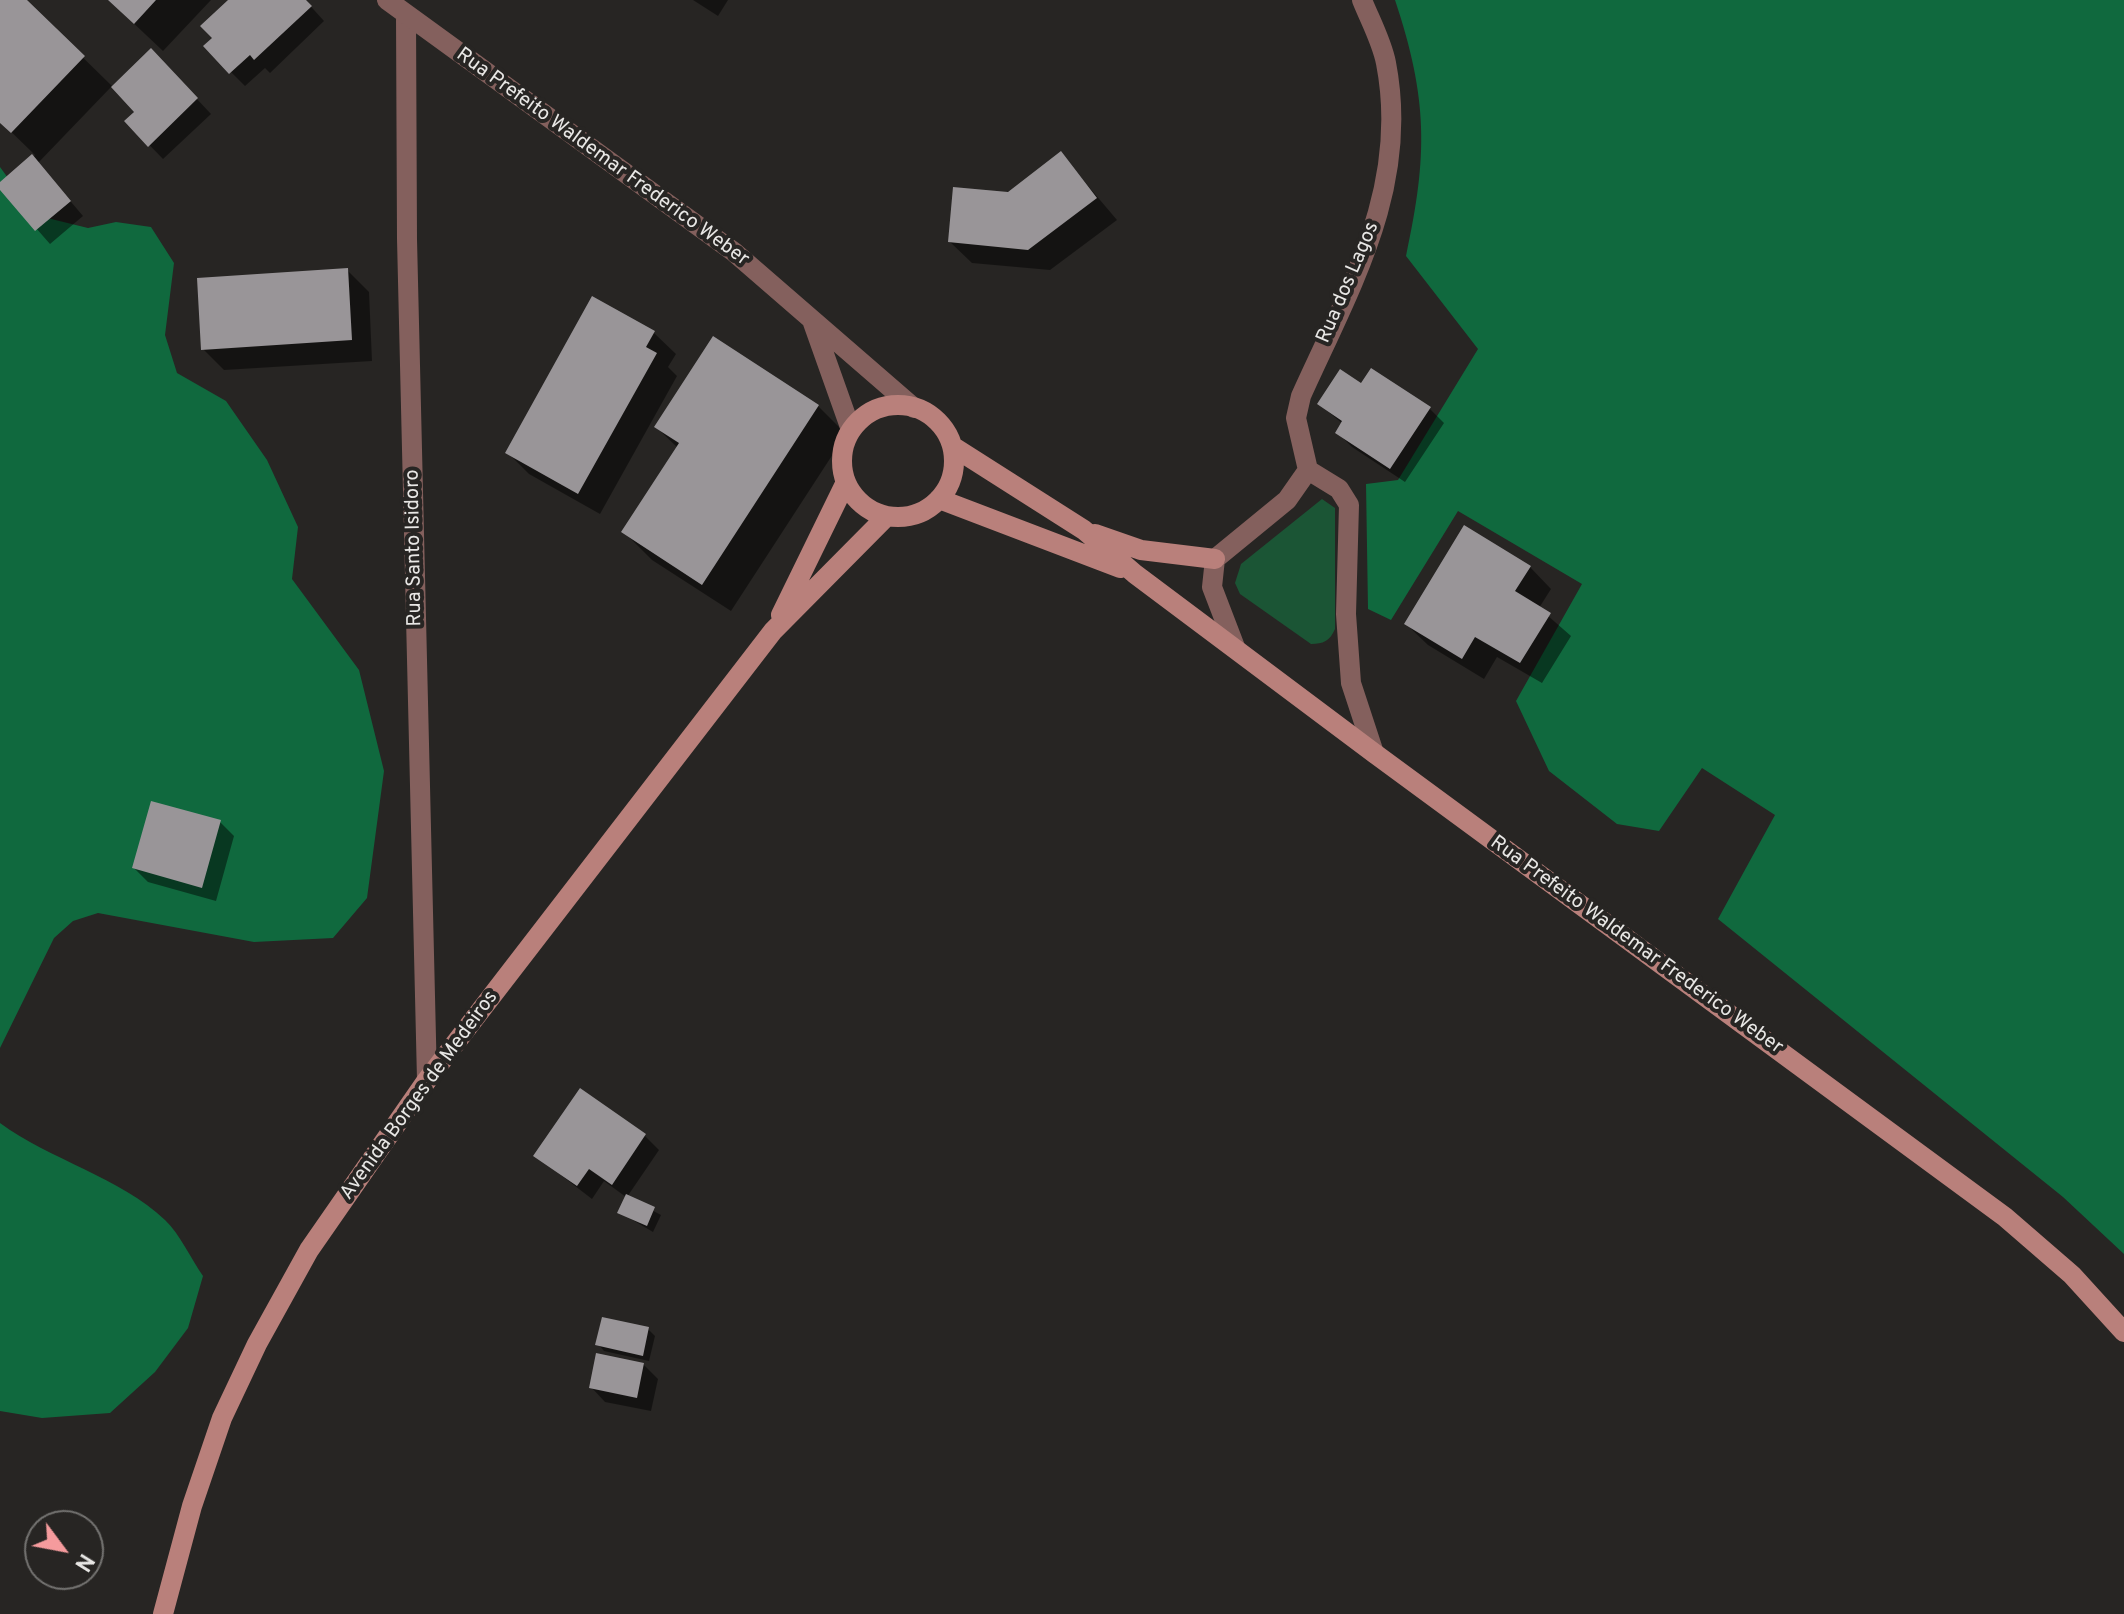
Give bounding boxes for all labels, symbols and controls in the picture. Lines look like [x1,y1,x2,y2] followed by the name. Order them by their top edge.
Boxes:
[451,44,753,272] street label: Rua Prefeito Waldemar Frederico Weber
[1313,219,1385,347] street label: Rua dos Lagos
[402,469,428,627] street label: Rua Santo Isidoro
[1485,832,1787,1060] street label: Rua Prefeito Waldemar Frederico Weber
[336,987,504,1205] street label: Avenida Borges de Medeiros
[24,1510,104,1590] north arrow
[67,1548,99,1576] text: N

